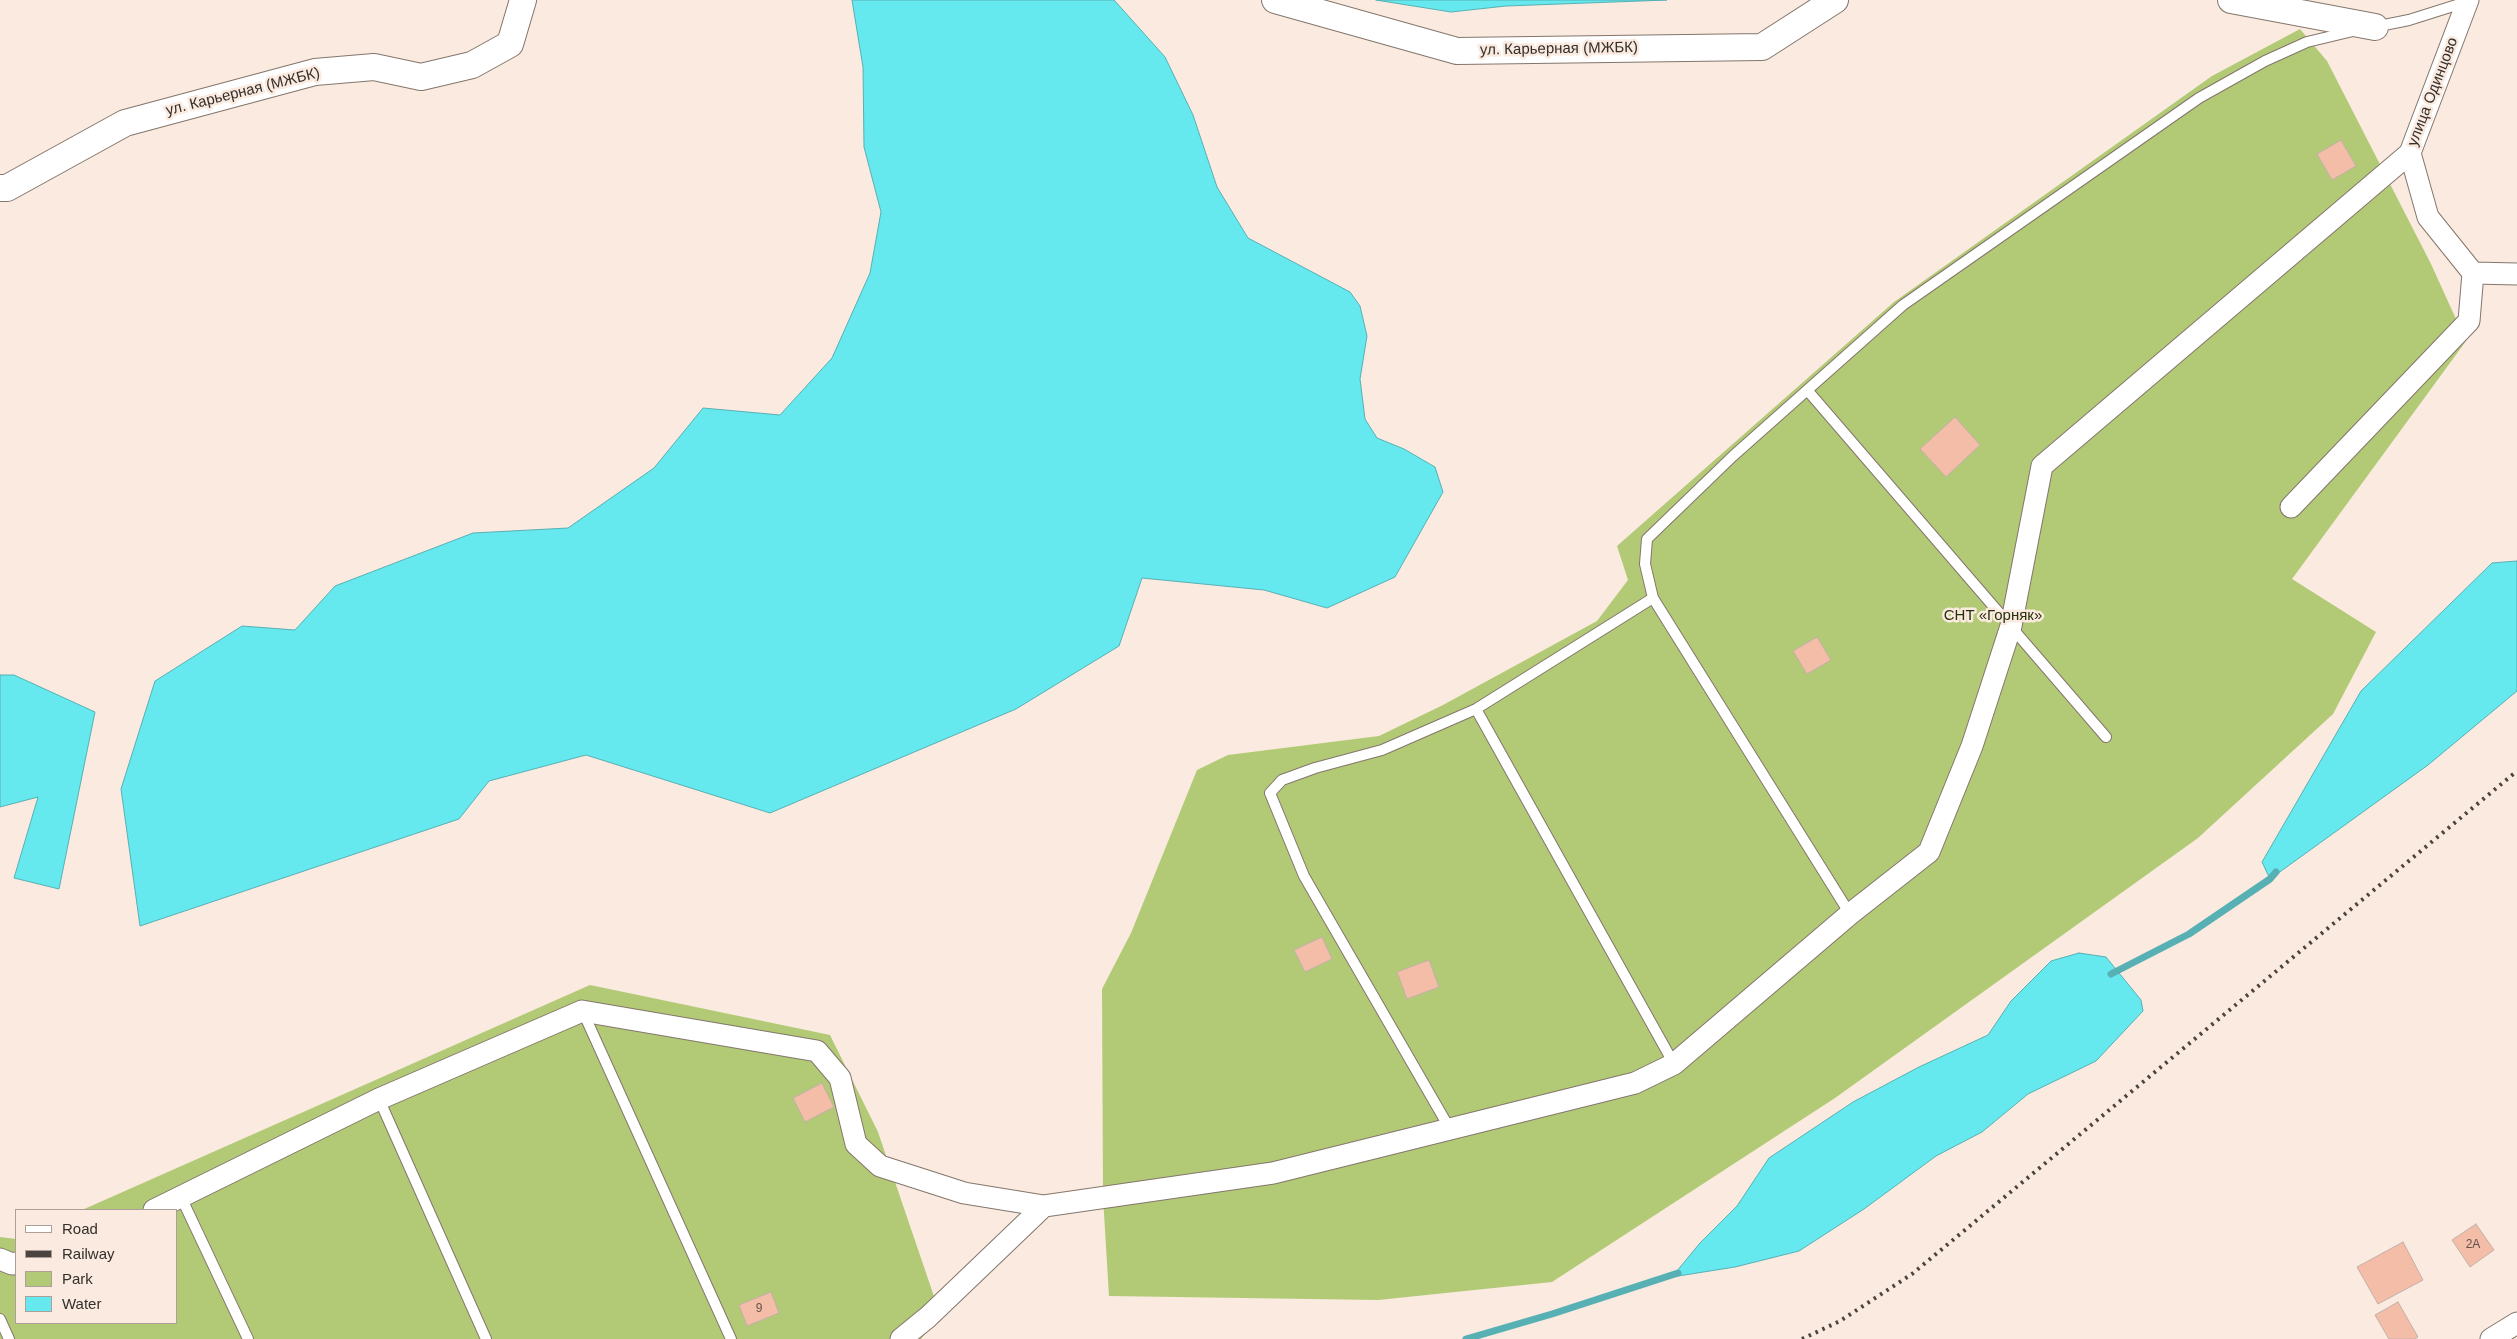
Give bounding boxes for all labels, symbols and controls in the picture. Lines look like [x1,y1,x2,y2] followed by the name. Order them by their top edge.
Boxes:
[2404,35,2462,149] street label: улица Одинцово
[1480,39,1638,59] street label: ул. Карьерная (МЖБК)
[164,64,322,120] street label: ул. Карьерная (МЖБК)
[1944,607,2042,625] park label: СНТ «Горняк»
[15,1209,178,1324] legend
[62,1220,98,1237] text: Road
[2466,1238,2480,1252] house number: 2А
[62,1245,115,1262] text: Railway
[62,1270,93,1287] text: Park
[62,1295,101,1312] text: Water
[756,1302,762,1316] house number: 9

